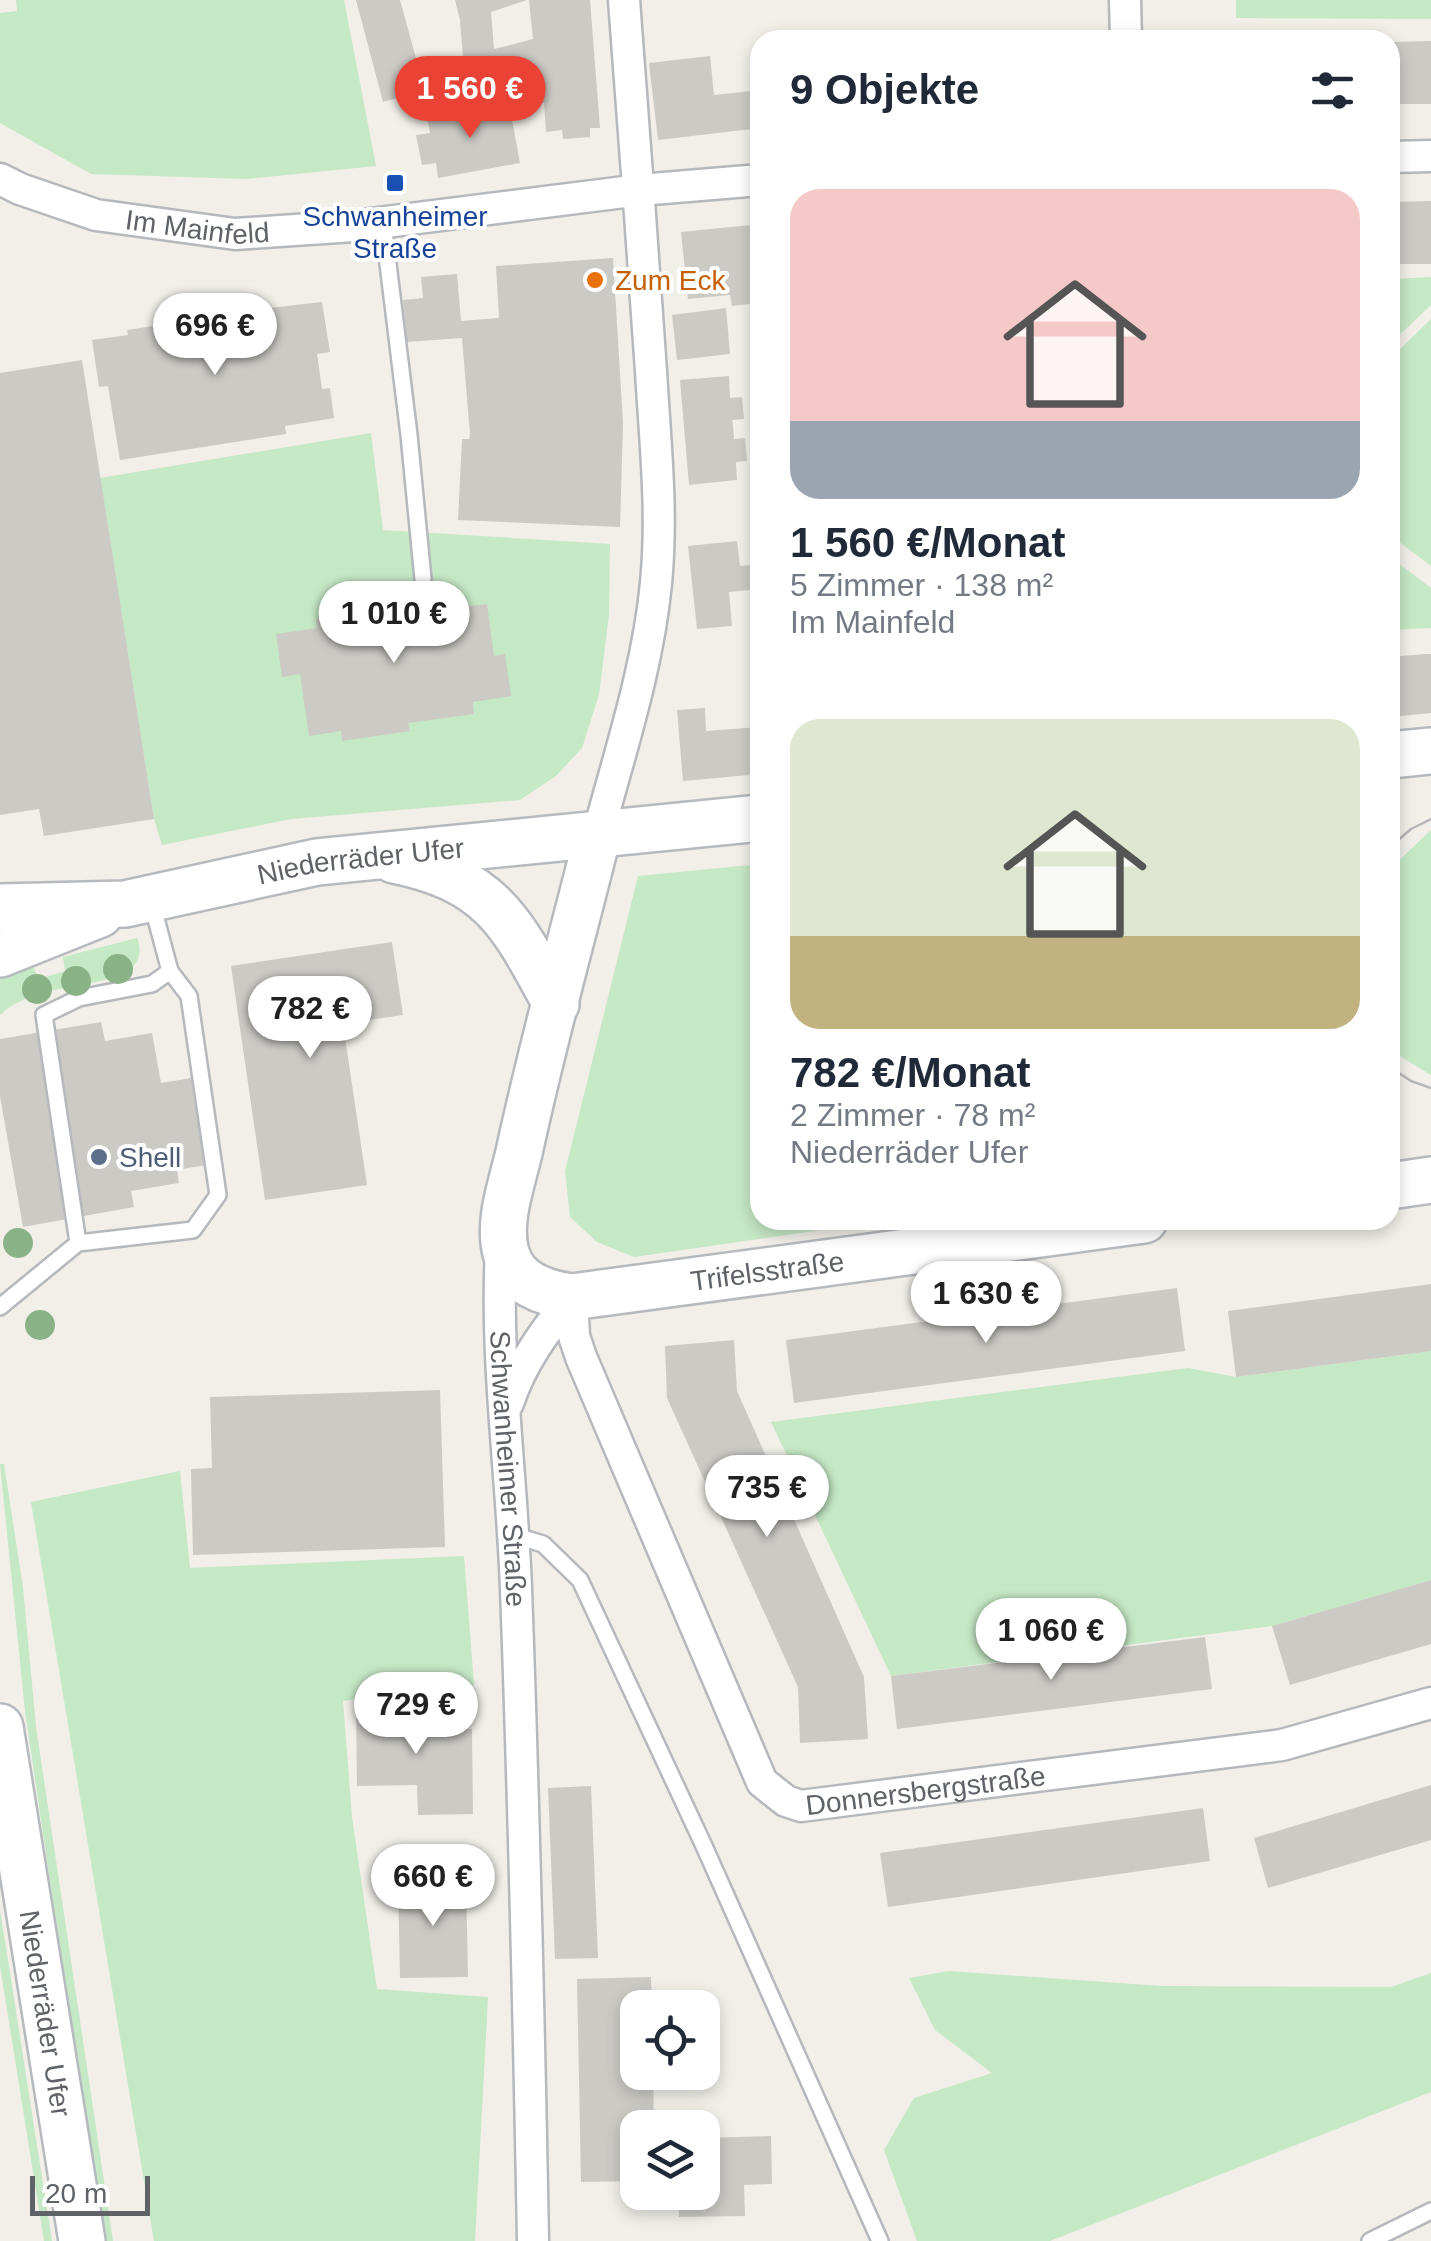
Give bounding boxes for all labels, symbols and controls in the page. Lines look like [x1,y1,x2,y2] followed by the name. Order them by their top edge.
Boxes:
[378,56,562,141] pin: 1 560 €
[1305,63,1360,118] icon: filters
[790,66,979,113] text: 9 Objekte
[417,70,523,106] text: 1 560 €
[384,172,406,194] marker: Schwanheimer Straße
[302,201,488,264] place label: Schwanheimer Straße
[123,204,270,250] street label: Im Mainfeld
[985,254,1165,434] icon: home
[615,265,726,296] place label: Zum Eck
[584,269,606,291] marker: Zum Eck
[145,293,285,378] pin: 696 €
[175,307,255,343] text: 696 €
[790,519,1065,566] text: 1 560 €/Monat
[790,567,1053,603] text: 5 Zimmer · 138 m²
[302,581,486,666] pin: 1 010 €
[341,595,447,631] text: 1 010 €
[790,604,955,640] text: Im Mainfeld
[985,784,1165,964] icon: home
[254,832,466,891] street label: Niederräder Ufer
[240,976,380,1061] pin: 782 €
[270,990,350,1026] text: 782 €
[790,1049,1030,1096] text: 782 €/Monat
[790,1097,1035,1133] text: 2 Zimmer · 78 m²
[790,1134,1028,1170] text: Niederräder Ufer
[119,1142,181,1173] place label: Shell
[88,1146,110,1168] marker: Shell
[689,1246,846,1297] street label: Trifelsstraße
[894,1261,1078,1346] pin: 1 630 €
[933,1275,1039,1311] text: 1 630 €
[484,1330,532,1608] street label: Schwanheimer Straße
[697,1455,837,1540] pin: 735 €
[727,1469,807,1505] text: 735 €
[959,1598,1143,1683] pin: 1 060 €
[998,1612,1104,1648] text: 1 060 €
[346,1672,486,1757] pin: 729 €
[376,1686,456,1722] text: 729 €
[804,1760,1047,1821] street label: Donnersbergstraße
[363,1844,503,1929] pin: 660 €
[393,1858,473,1894] text: 660 €
[13,1908,77,2119] street label: Niederräder Ufer
[620,1990,720,2210] map controls
[620,1990,720,2090] button: locate
[620,2110,720,2210] button: layers
[30,2171,150,2216] scale bar
[45,2178,107,2209] text: 20 m

